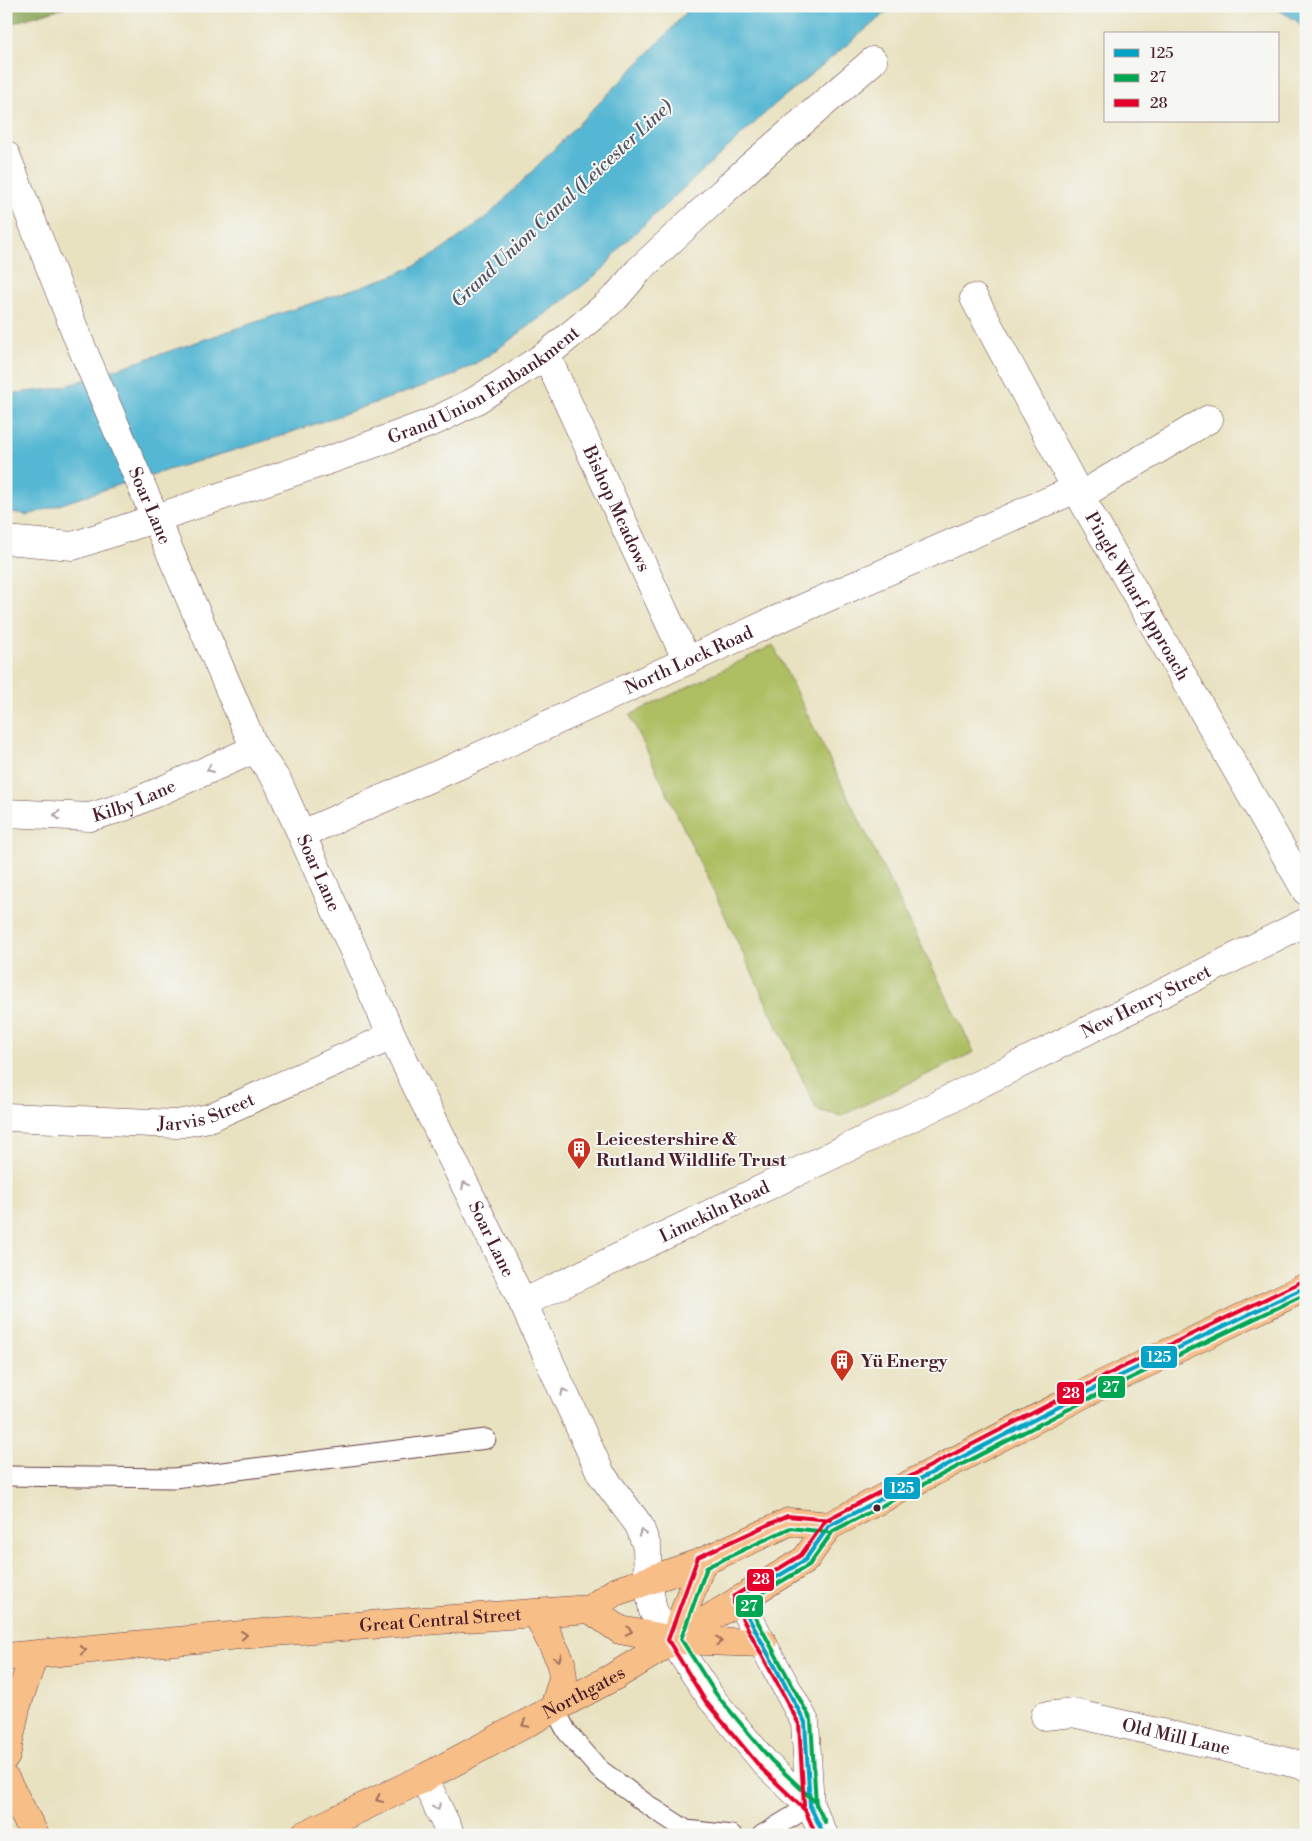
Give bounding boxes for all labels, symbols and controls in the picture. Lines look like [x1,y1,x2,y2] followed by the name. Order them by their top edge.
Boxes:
[1104,32,1280,122] legend
[1150,44,1174,63] text: 125
[1150,68,1166,87] text: 27
[446,94,678,313] water label: Grand Union Canal (Leicester Line)
[1150,94,1168,113] text: 28
[385,321,585,450] street label: Grand Union Embankment
[577,441,655,575] street label: Bishop Meadows
[123,464,176,548] street label: Soar Lane
[1080,508,1194,685] street label: Pingle Wharf Approach
[621,621,757,700] street label: North Lock Road
[206,762,215,773] one-way arrow
[90,775,179,828] street label: Kilby Lane
[53,810,61,821] one-way arrow
[291,831,346,915] street label: Soar Lane
[1077,960,1216,1044] street label: New Henry Street
[156,1088,259,1136] street label: Jarvis Street
[596,1128,787,1172] place label: Leicestershire & Rutland Wildlife Trust
[566,1136,592,1170] building icon: Leicestershire & Rutland Wildlife Trust
[656,1176,774,1248] street label: Limekiln Road
[461,1181,471,1190] one-way arrow
[463,1197,520,1281] street label: Soar Lane
[1140,1345,1178,1369] line badge: 125
[829,1348,855,1382] building icon: Yü Energy
[1147,1349,1172,1367] text: 125
[860,1350,949,1373] place label: Yü Energy
[1097,1375,1126,1399] line badge: 27
[1103,1379,1120,1397] text: 27
[1056,1381,1085,1405] line badge: 28
[1062,1385,1080,1403] text: 28
[559,1388,570,1397] one-way arrow
[883,1476,921,1500] line badge: 125
[890,1480,915,1498] text: 125
[872,1503,882,1513] unlabelled marker
[638,1529,648,1538] one-way arrow
[746,1568,775,1592] line badge: 28
[752,1571,770,1589] text: 28
[735,1594,764,1618] line badge: 27
[741,1598,758,1616] text: 27
[359,1603,523,1638] street label: Great Central Street
[625,1626,634,1636] one-way arrow
[241,1629,249,1640] one-way arrow
[715,1636,723,1647] one-way arrow
[79,1645,87,1656] one-way arrow
[552,1653,562,1662] one-way arrow
[539,1661,630,1725] street label: Northgates
[1120,1713,1233,1760] street label: Old Mill Lane
[521,1718,530,1728] one-way arrow
[376,1793,385,1803] one-way arrow
[431,1801,441,1810] one-way arrow

